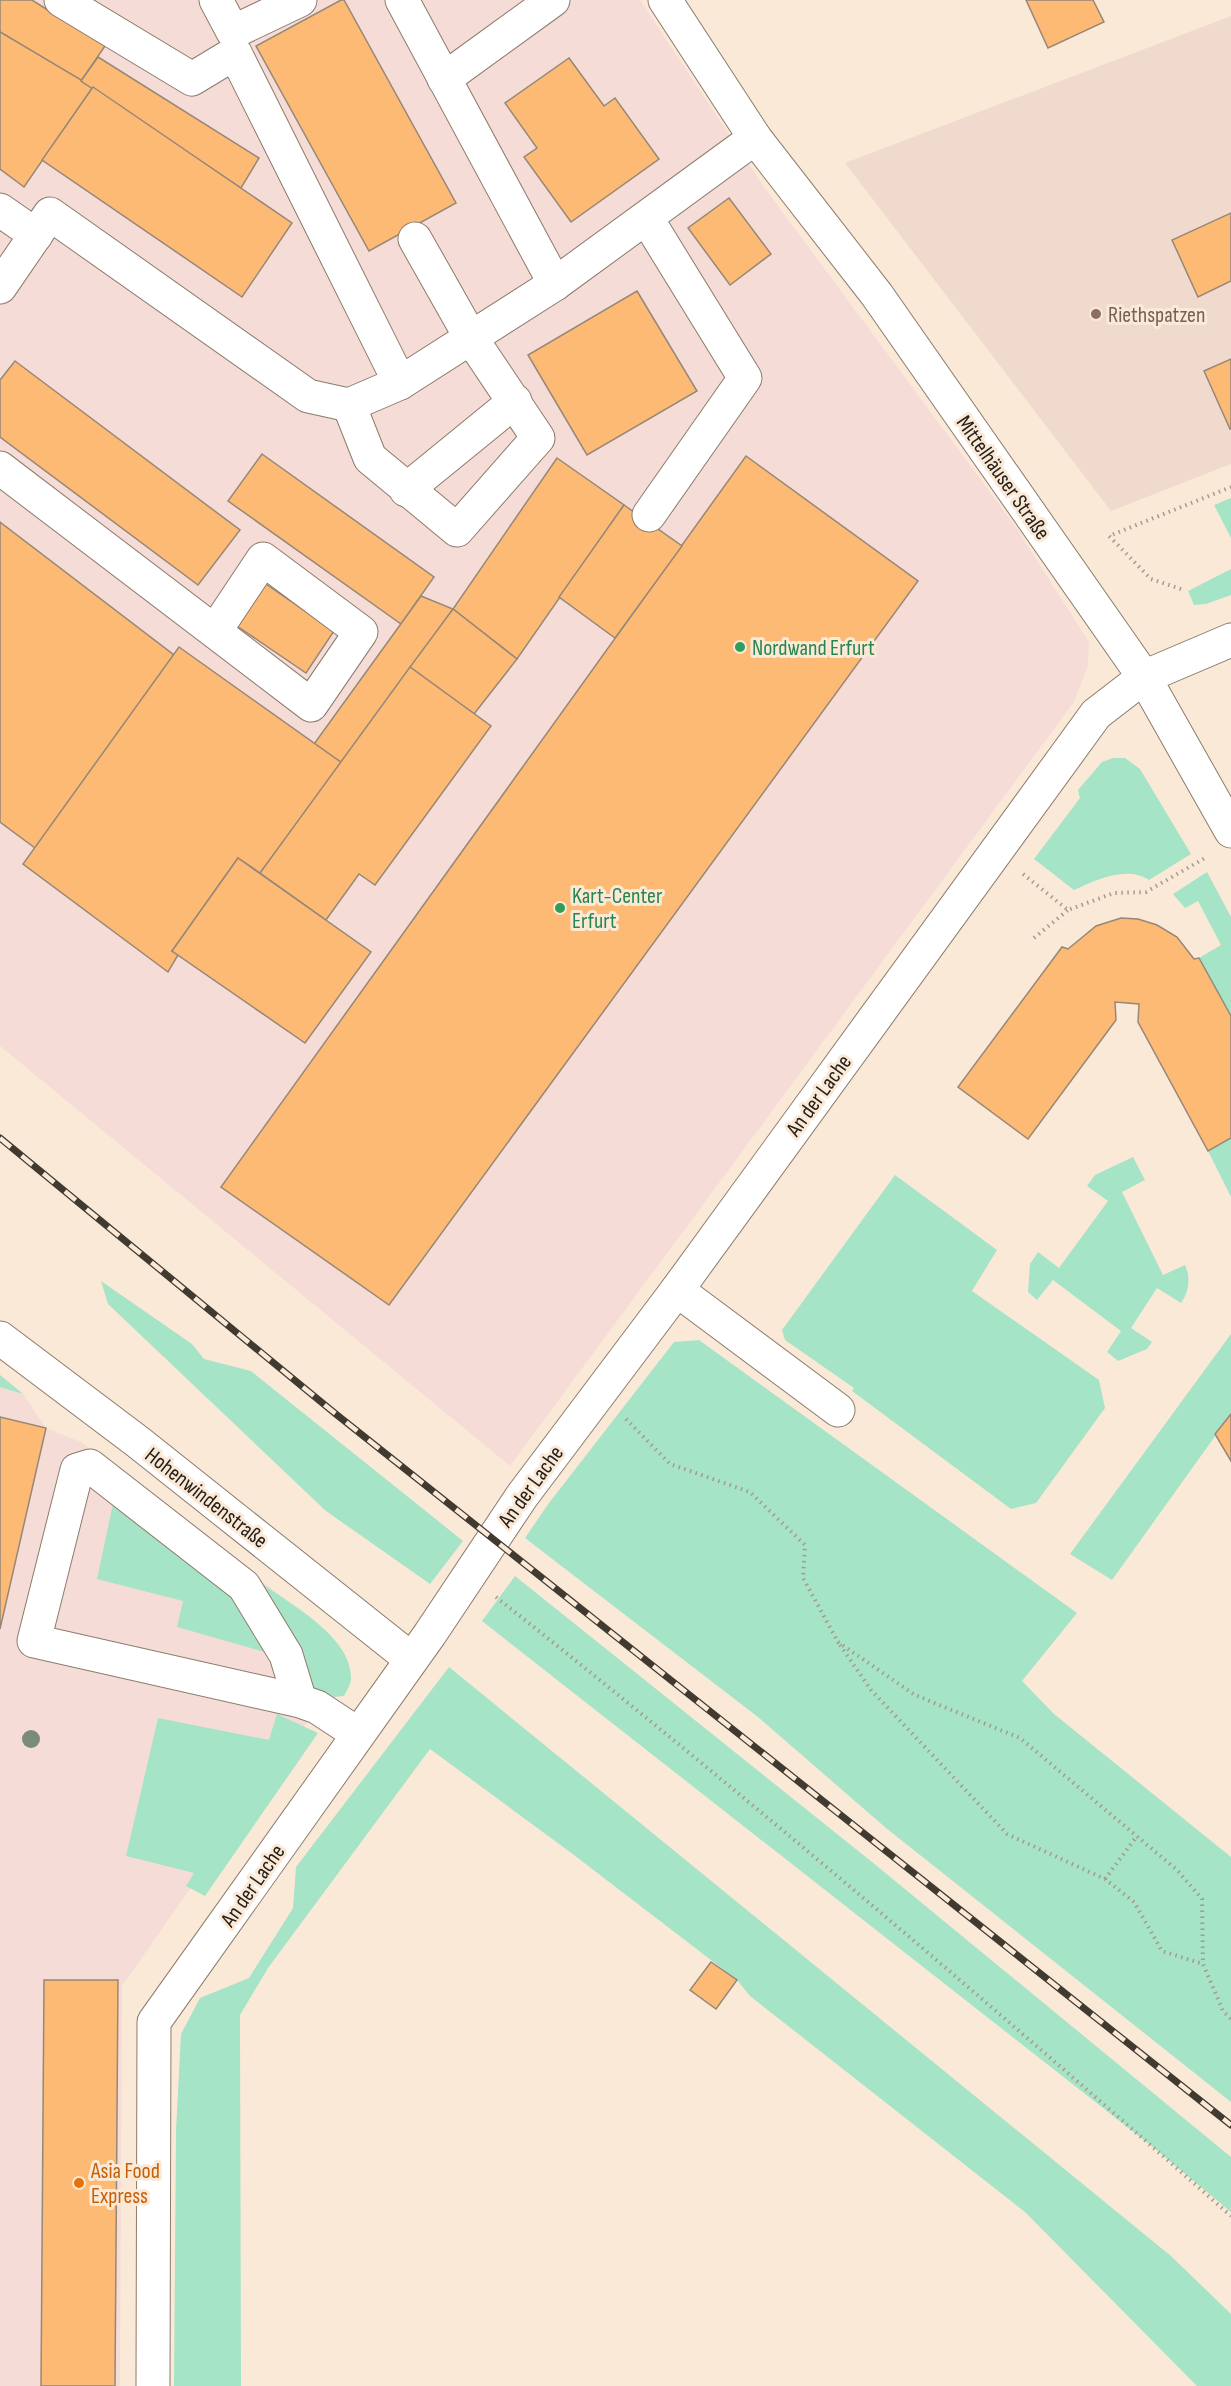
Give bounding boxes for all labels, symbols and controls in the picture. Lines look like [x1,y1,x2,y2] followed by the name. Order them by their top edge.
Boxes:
[1108,302,1205,329] place label: Riethspatzen
[1089,307,1103,321] marker: Riethspatzen
[950,410,1056,545] street label: Mittelhäuser Straße
[752,635,875,662] place label: Nordwand Erfurt
[733,640,747,654] marker: Nordwand Erfurt
[572,883,662,935] place label: Kart-Center Erfurt
[553,901,567,915] marker: Kart-Center Erfurt
[780,1050,858,1143] street label: An der Lache
[492,1441,570,1534] street label: An der Lache
[139,1442,273,1554] street label: Hohenwindenstraße
[215,1840,291,1933] street label: An der Lache
[90,2158,160,2210] place label: Asia Food Express
[72,2176,86,2190] marker: Asia Food Express

